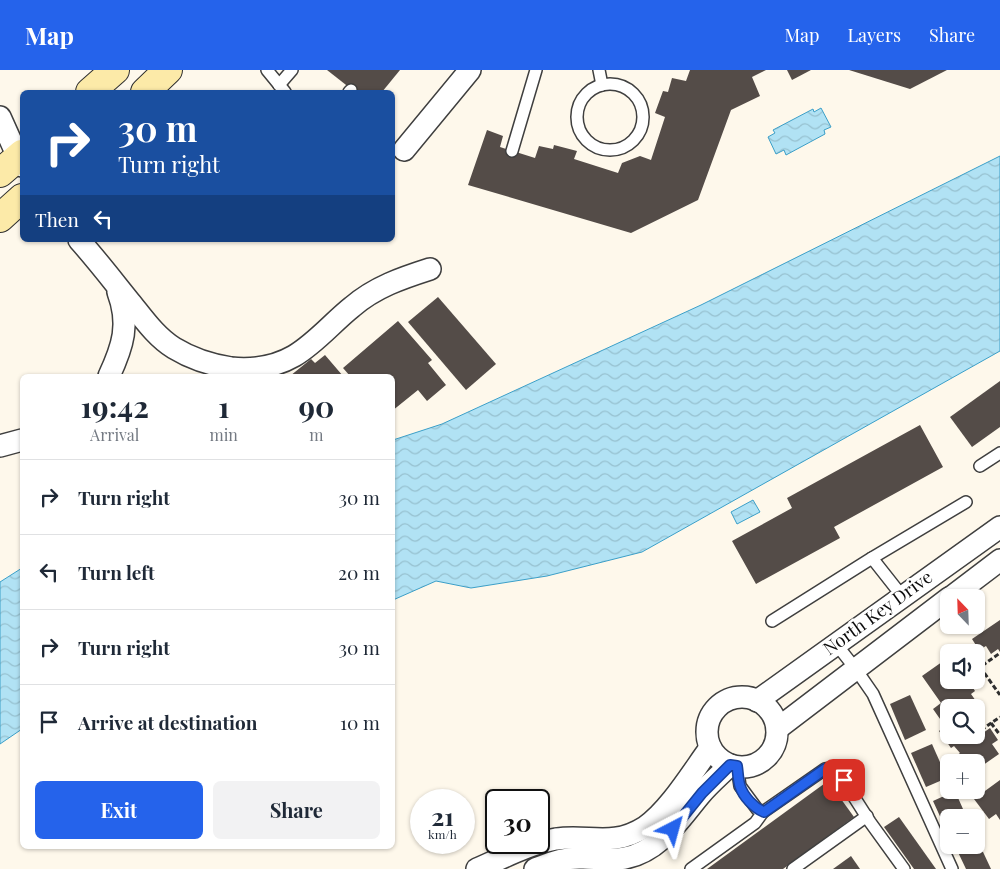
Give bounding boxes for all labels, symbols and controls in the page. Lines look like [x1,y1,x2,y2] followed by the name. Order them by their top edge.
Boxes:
[25,19,74,51] text: Map
[784,23,819,47] text: Map
[847,23,901,47] text: Layers
[929,23,975,47] text: Share
[118,104,198,151] text: 30 m
[35,110,100,175] icon: right
[118,149,220,179] text: Turn right
[89,205,117,233] icon: left
[35,206,79,232] text: Then
[81,386,149,426] text: 19:42
[218,386,229,426] text: 1
[298,386,334,426] text: 90
[90,424,139,445] text: Arrival
[209,424,238,445] text: min
[309,424,324,445] text: m
[35,483,63,511] icon: right
[78,484,170,510] text: Turn right
[338,484,380,510] text: 30 m
[35,558,63,586] icon: left
[78,559,155,585] text: Turn left
[338,559,380,585] text: 20 m
[818,564,937,660] street label: North Key Drive
[940,589,985,634] north arrow
[940,589,985,854] map controls
[35,633,63,661] icon: right
[78,634,170,660] text: Turn right
[338,634,380,660] text: 30 m
[940,644,985,689] button: sound
[940,699,985,744] button: search
[35,708,63,736] icon: arrive
[78,709,258,735] text: Arrive at destination
[340,709,380,735] text: 10 m
[940,754,985,799] button: +
[823,759,865,801] pin
[830,766,858,794] icon: arrive
[35,781,203,839] button: Exit
[213,781,380,839] button: Share
[485,789,550,854] speed limit sign: 30
[431,799,454,832] text: 21
[646,802,698,854] position arrow
[940,809,985,854] button: −
[428,826,457,842] text: km/h

